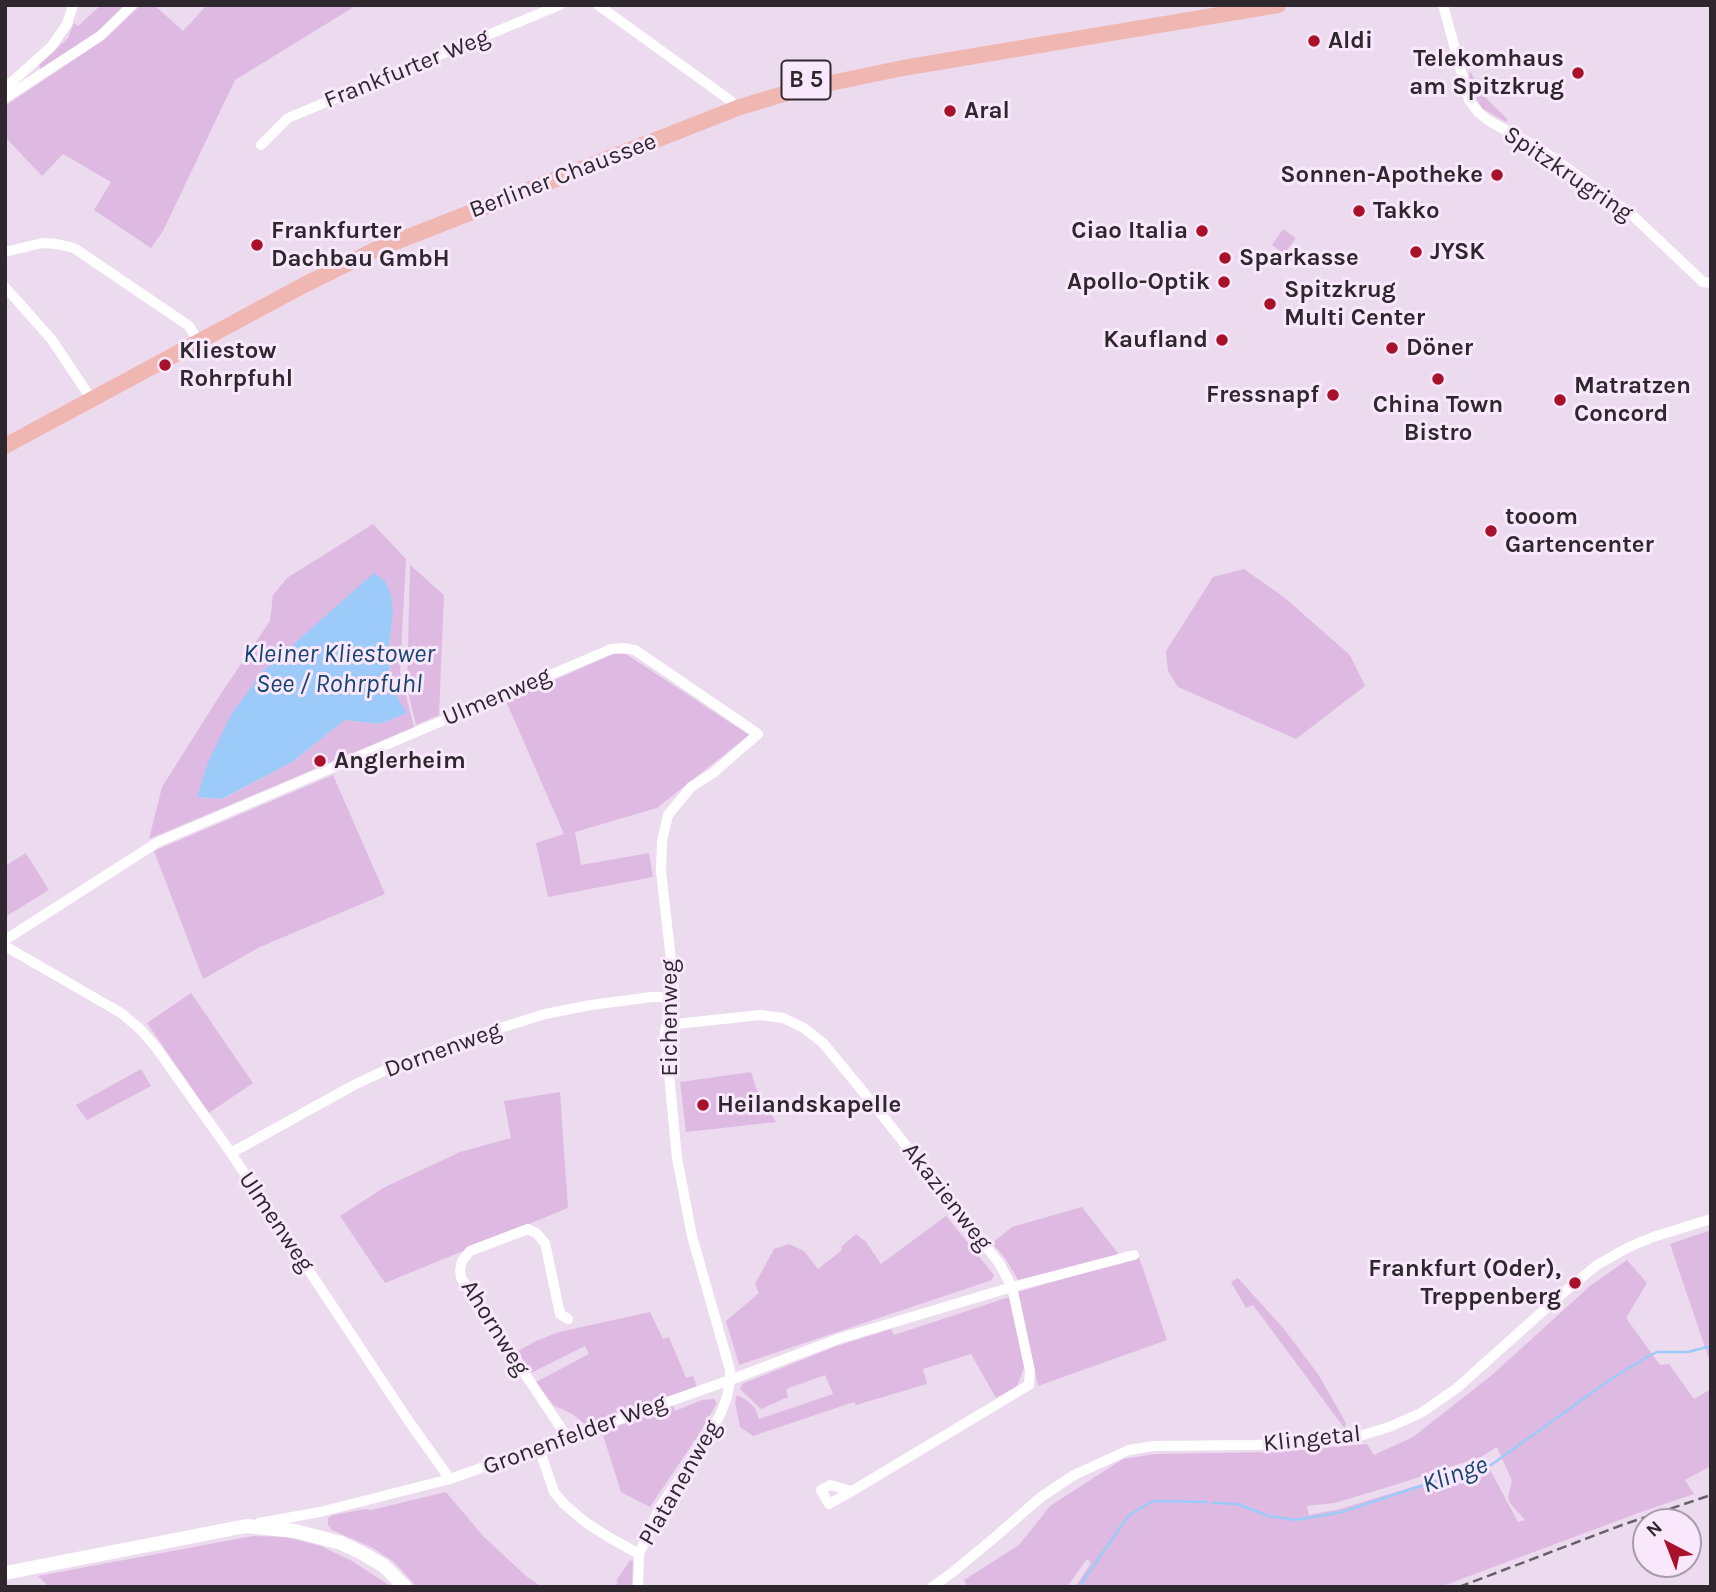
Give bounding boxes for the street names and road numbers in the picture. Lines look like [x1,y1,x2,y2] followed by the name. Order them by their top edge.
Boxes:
[320,23,494,115] street label: Frankfurter Weg
[782,60,830,100] road number: B 5
[1498,120,1638,228] street label: Spitzkrugring
[466,127,660,225] street label: Berliner Chaussee
[438,661,556,733] street label: Ulmenweg
[656,959,684,1077] street label: Eichenweg
[381,1016,505,1084] street label: Dornenweg
[896,1137,998,1257] street label: Akazienweg
[232,1166,320,1278] street label: Ulmenweg
[454,1275,536,1381] street label: Ahornweg
[479,1388,671,1482] street label: Gronenfelder Weg
[633,1415,727,1551] street label: Platanenweg
[1262,1420,1362,1458] street label: Klingetal

